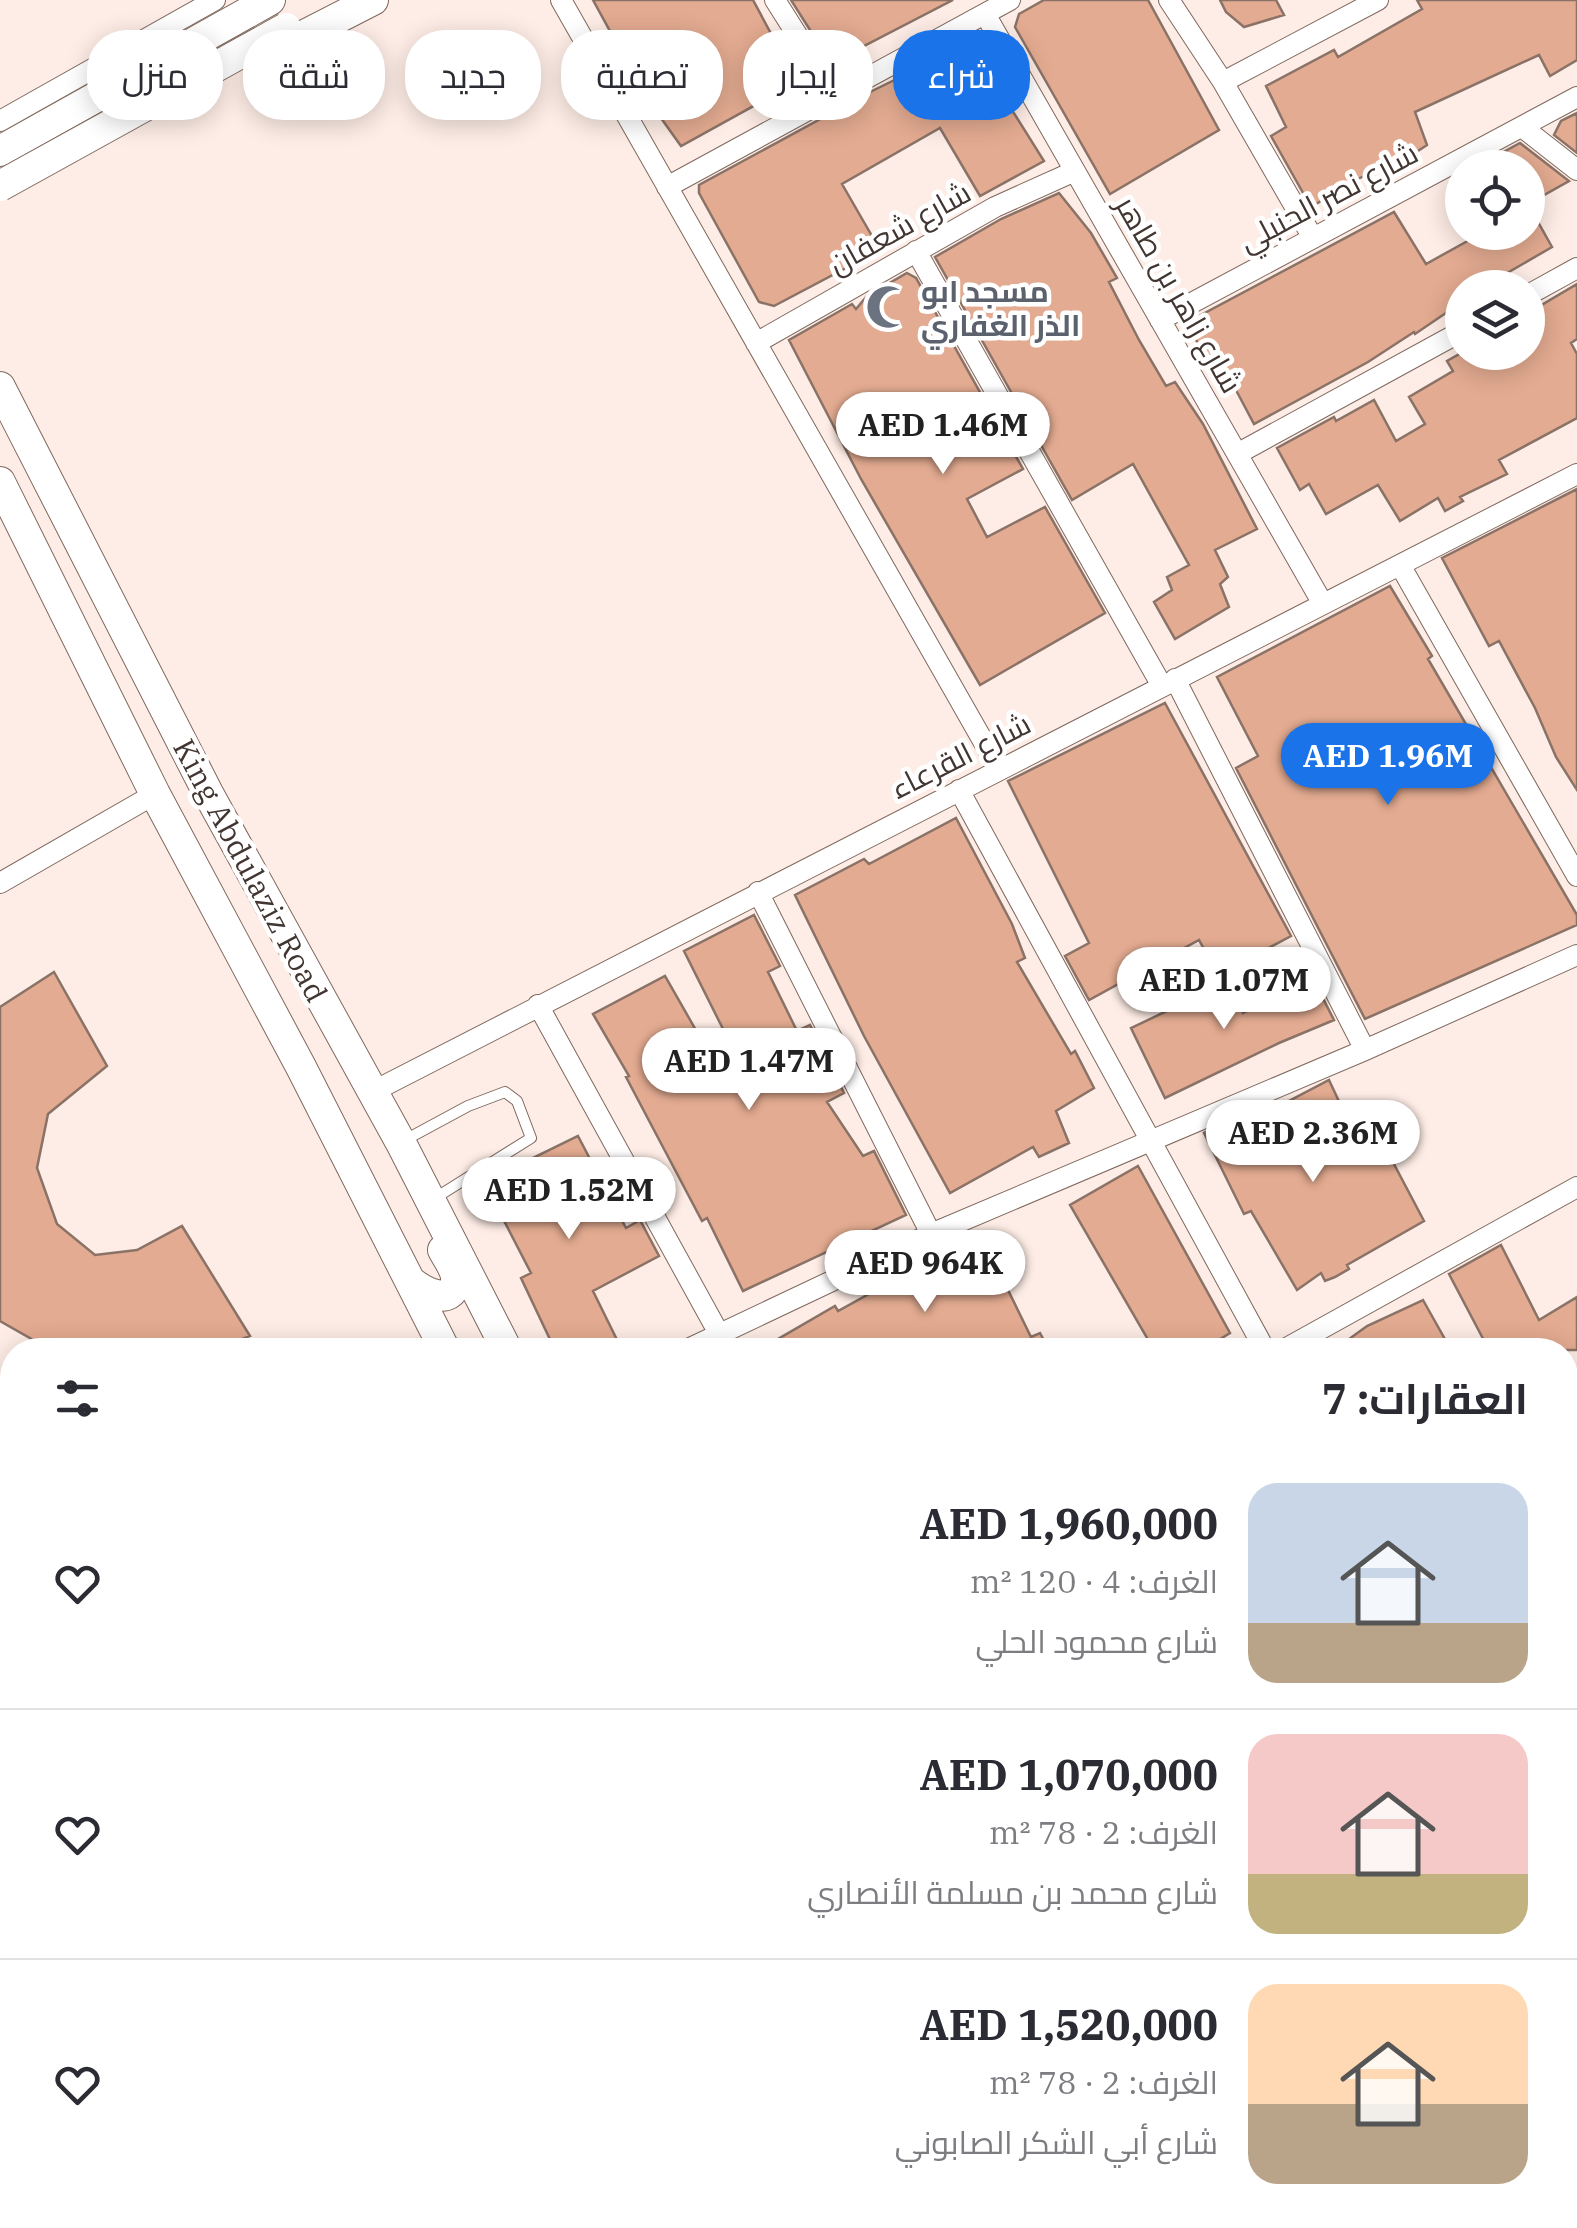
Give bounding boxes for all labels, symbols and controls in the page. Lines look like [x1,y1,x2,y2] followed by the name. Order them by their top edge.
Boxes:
[87,30,223,120] chip: منزل
[243,30,385,120] chip: شقة
[405,30,541,120] chip: جديد
[561,30,723,120] chip: تصفية
[743,30,873,120] chip: إيجار
[893,30,1030,120] chip: شراء
[1232,132,1427,264] street label: شارع نصر الحنبلي
[1445,150,1545,370] map controls
[1445,150,1545,250] button: locate
[821,172,978,284] street label: شارع شعفان
[1105,187,1252,400] street label: شارع زاهر بن طاهر
[1445,270,1545,370] button: layers
[921,271,1080,350] place label: مسجد ابو الذر الغفاري
[864,283,912,331] mosque icon: مسجد ابو الذر الغفاري
[829,392,1057,477] pin: AED 1.46M
[858,403,1028,445] text: AED 1.46M
[883,703,1038,809] street label: شارع القرعاء
[1274,723,1502,808] pin: AED 1.96M
[165,732,337,1008] street label: King Abdulaziz Road
[1303,734,1473,776] text: AED 1.96M
[1110,947,1338,1032] pin: AED 1.07M
[1139,958,1309,1000] text: AED 1.07M
[635,1028,863,1113] pin: AED 1.47M
[664,1039,834,1081] text: AED 1.47M
[1199,1100,1427,1185] pin: AED 2.36M
[1228,1111,1398,1153] text: AED 2.36M
[455,1157,683,1242] pin: AED 1.52M
[484,1168,654,1210] text: AED 1.52M
[822,1230,1028,1315] pin: AED 964K
[846,1241,1004,1283] text: AED 964K
[50,1371,105,1426] icon: filters
[1322,1371,1528,1426] text: العقارات: 7
[919,1496,1218,1551] text: AED 1,960,000
[1328,1523,1448,1643] icon: home
[50,1556,105,1611] icon: heart
[970,1560,1218,1602] text: الغرف: 4 · 120 m²
[975,1620,1218,1662] text: شارع محمود الحلي
[919,1747,1218,1802] text: AED 1,070,000
[1328,1774,1448,1894] icon: home
[50,1807,105,1862] icon: heart
[989,1811,1218,1853] text: الغرف: 2 · 78 m²
[807,1871,1218,1913] text: شارع محمد بن مسلمة الأنصاري
[919,1997,1218,2052] text: AED 1,520,000
[1328,2024,1448,2144] icon: home
[50,2057,105,2112] icon: heart
[989,2061,1218,2103] text: الغرف: 2 · 78 m²
[895,2121,1218,2163] text: شارع أبي الشكر الصابوني

